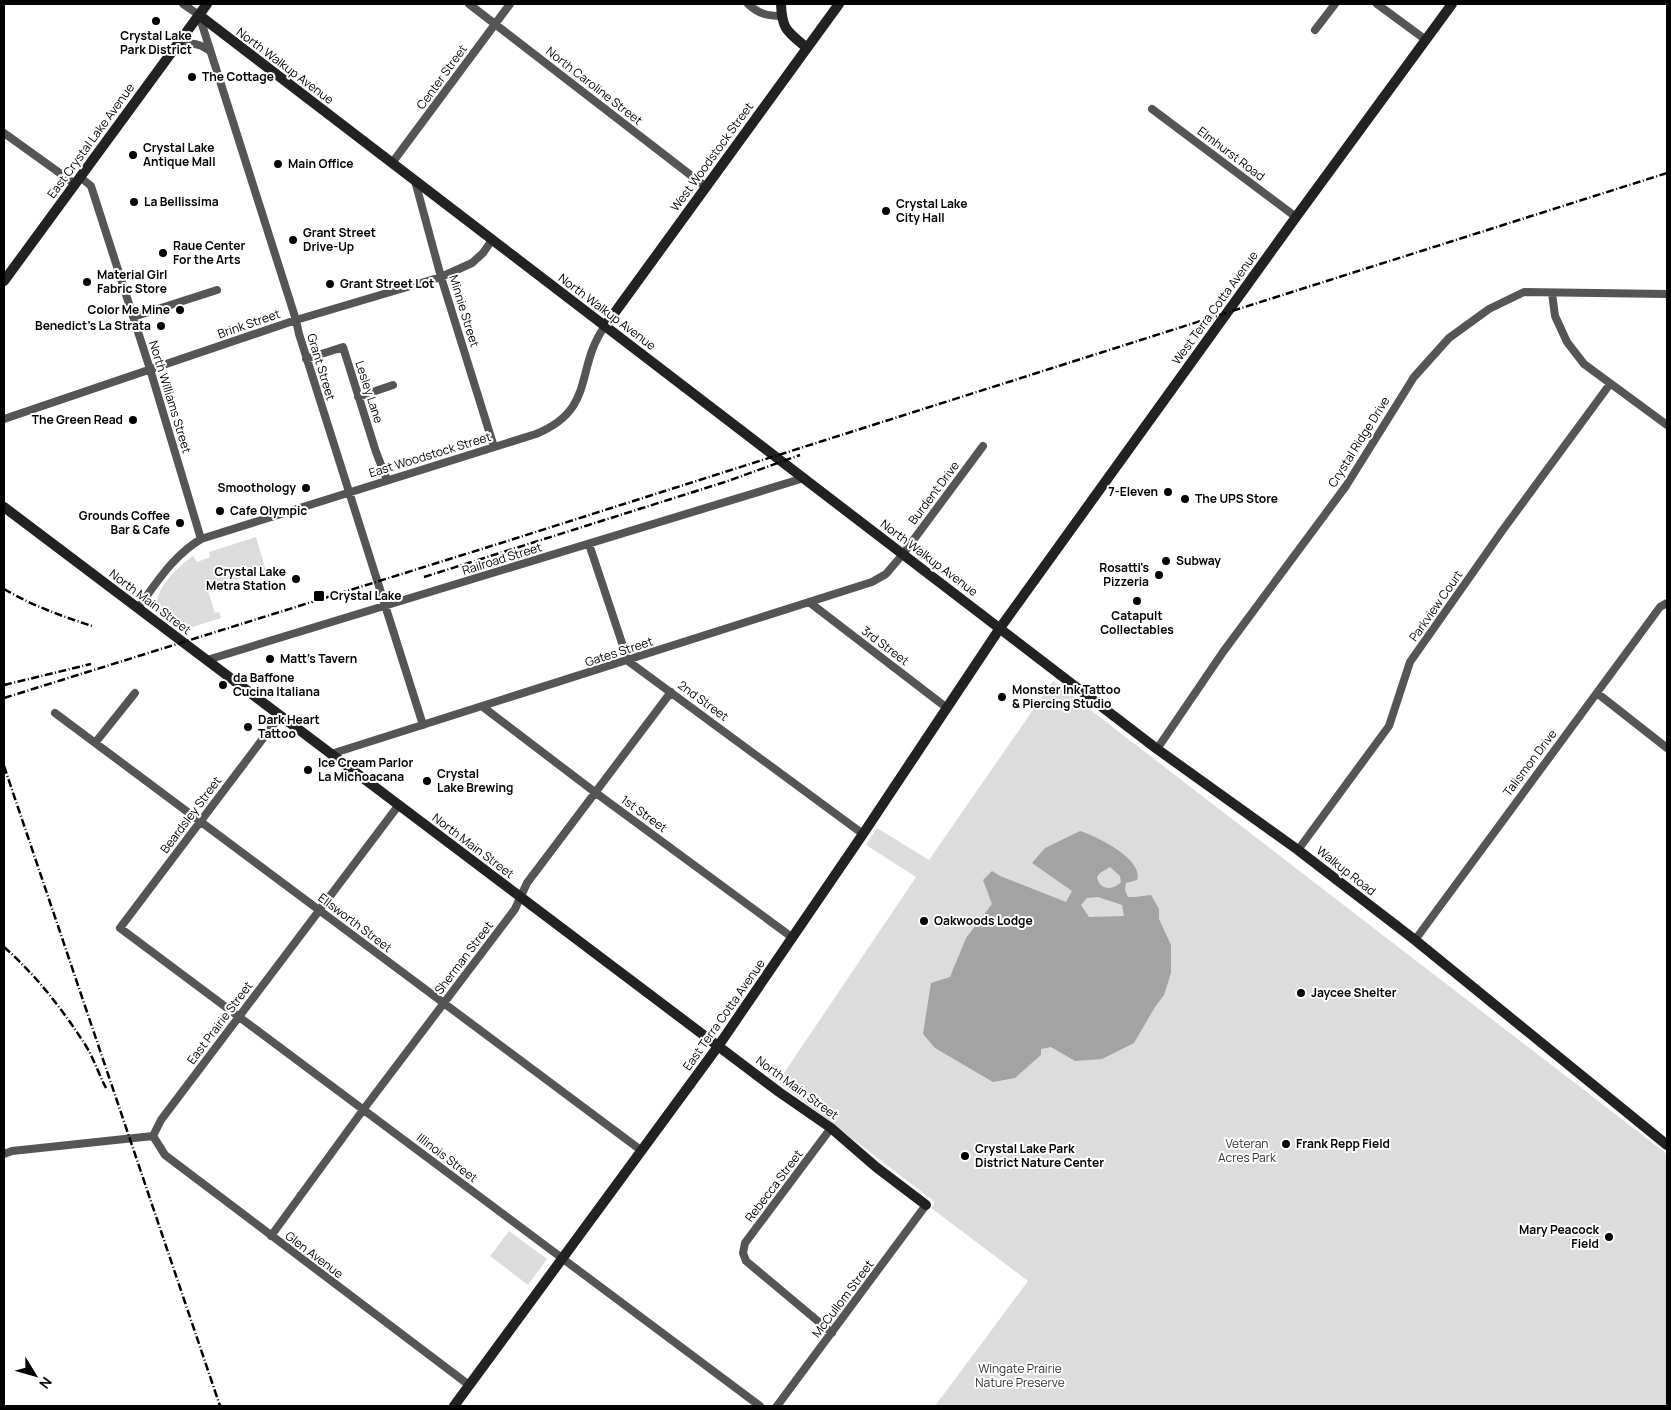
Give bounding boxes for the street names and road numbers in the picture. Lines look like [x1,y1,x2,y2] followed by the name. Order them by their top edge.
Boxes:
[233,23,337,108] street label: North Walkup Avenue
[412,41,471,112] street label: Center Street
[543,43,646,129] street label: North Caroline Street
[43,80,138,202] street label: East Crystal Lake Avenue
[666,99,757,215] street label: West Woodstock Street
[1194,123,1268,184] street label: Elmhurst Road
[1168,248,1262,368] street label: West Terra Cotta Avenue
[555,269,659,354] street label: North Walkup Avenue
[445,273,484,349] street label: Minnie Street
[215,305,283,342] street label: Brink Street
[303,331,340,402] street label: Grant Street
[145,338,196,455] street label: North Williams Street
[351,358,388,425] street label: Lesley Lane
[1324,393,1393,490] street label: Crystal Ridge Drive
[367,428,493,481] street label: East Woodstock Street
[904,458,963,528] street label: Burdent Drive
[877,515,981,600] street label: North Walkup Avenue
[460,538,544,579] street label: Railroad Street
[106,565,195,638] street label: North Main Street
[1405,567,1467,645] street label: Parkview Court
[858,622,913,669] street label: 3rd Street
[583,632,655,671] street label: Gates Street
[675,676,732,725] street label: 2nd Street
[1499,726,1560,800] street label: Talismon Drive
[156,773,225,857] street label: Beardsley Street
[618,791,671,836] street label: 1st Street
[429,809,518,882] street label: North Main Street
[1313,842,1380,899] street label: Walkup Road
[315,889,396,956] street label: Ellsworth Street
[430,917,497,998] street label: Sherman Street
[679,956,769,1074] street label: East Terra Cotta Avenue
[183,978,256,1068] street label: East Prairie Street
[753,1052,842,1123] street label: North Main Street
[413,1129,481,1186] street label: Illinois Street
[741,1146,806,1225] street label: Rebecca Street
[282,1227,347,1282] street label: Glen Avenue
[808,1256,877,1341] street label: McCullom Street

